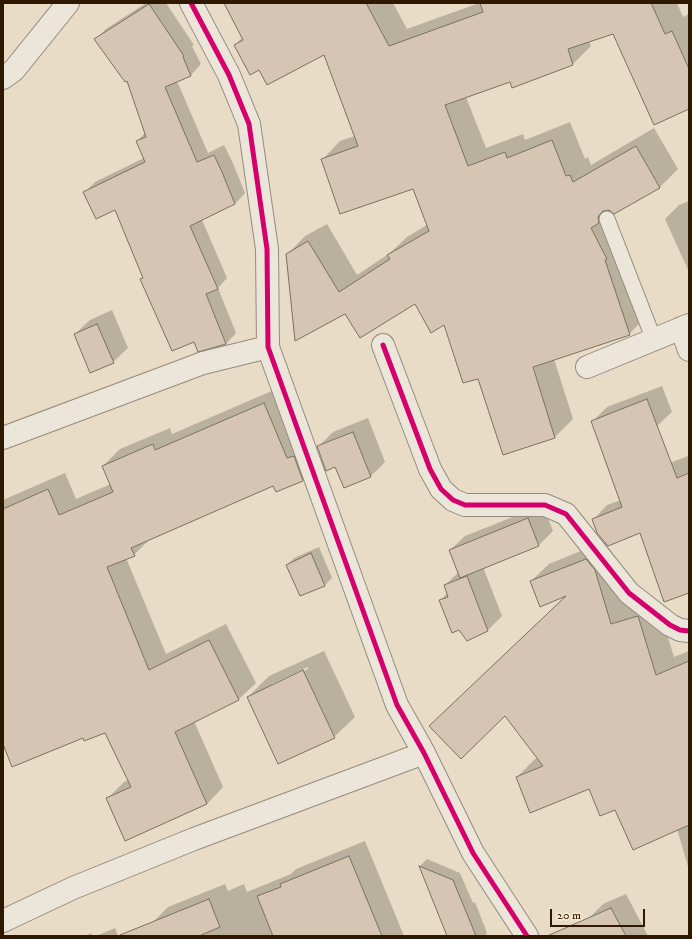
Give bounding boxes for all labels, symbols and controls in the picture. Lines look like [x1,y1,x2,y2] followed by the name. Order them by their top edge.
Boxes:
[552,901,647,927] scale bar
[557,908,581,923] text: 20 m

